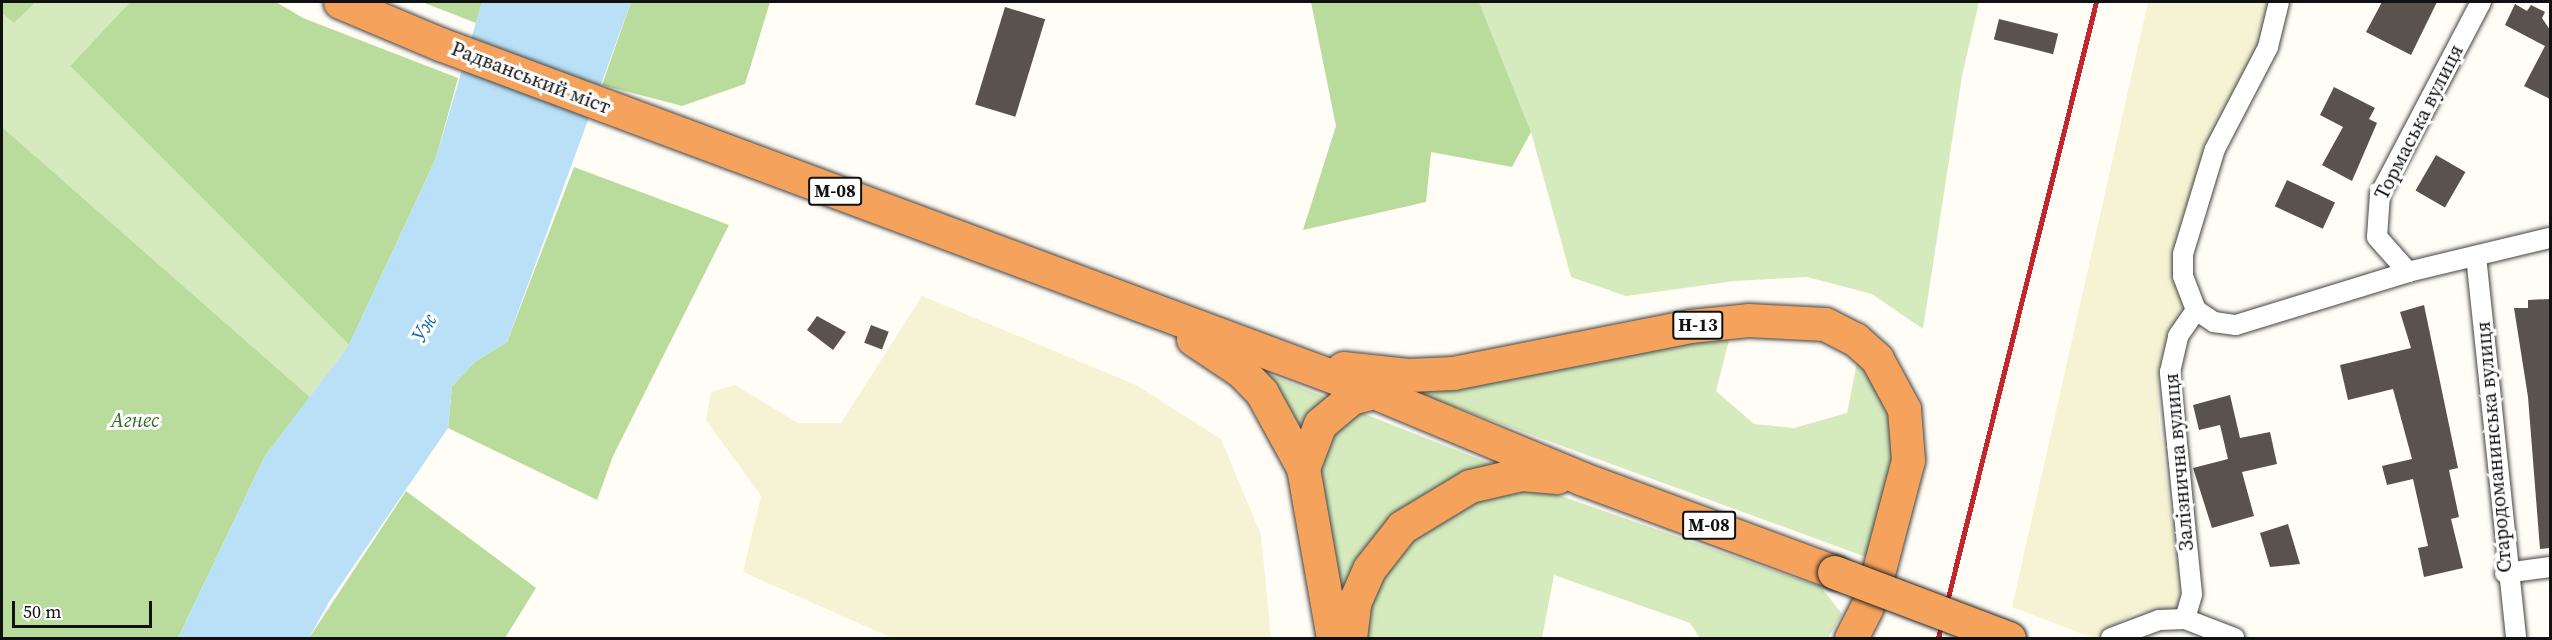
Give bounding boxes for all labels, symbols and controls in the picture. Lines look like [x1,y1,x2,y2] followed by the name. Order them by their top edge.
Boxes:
[448,37,614,119] street label: Радванський міст
[2370,41,2468,203] street label: Тормаська вулиця
[808,176,862,206] road number: М-08
[406,309,442,347] water label: Уж
[1671,310,1725,340] road number: Н-13
[2471,320,2517,574] street label: Стародоманинська вулиця
[2159,372,2199,552] street label: Залізнична вулиця
[111,408,159,432] park label: Агнес
[1682,510,1736,540] road number: М-08
[15,589,154,627] scale bar
[23,599,61,624] text: 50 m

